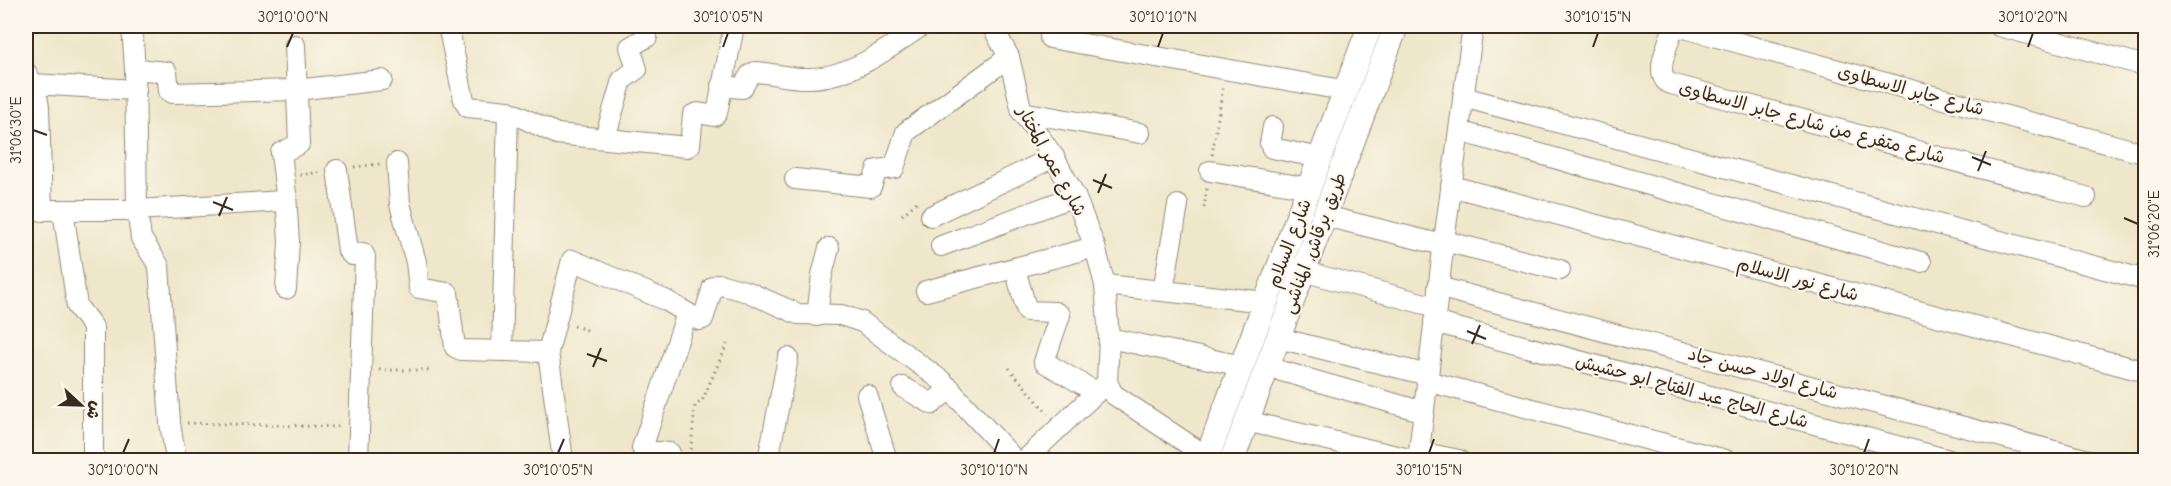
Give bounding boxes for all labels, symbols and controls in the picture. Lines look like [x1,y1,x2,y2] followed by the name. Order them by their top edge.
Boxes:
[258,8,328,26] text: 30°10'00"N
[693,8,763,26] text: 30°10'05"N
[1129,8,1197,26] text: 30°10'10"N
[1565,8,1631,26] text: 30°10'15"N
[1998,8,2068,26] text: 30°10'20"N
[1835,61,1986,121] street label: شارع جابر الاسطاوى
[1676,77,1947,169] street label: شارع متفرع من شارع جابر الاسطاوى
[7,96,25,164] text: 31°06'30"E
[1011,101,1090,220] street label: شارع عمر المختار
[1278,170,1351,317] street label: طريق برقاش, المناشى
[2145,190,2163,258] text: 31°06'20"E
[1263,196,1319,292] street label: شارع السلام
[1734,253,1861,309] street label: شارع نور الاسلام
[1685,343,1840,405] street label: شارع اولاد حسن جاد
[1573,350,1811,434] street label: شارع الحاج عبد الفتاح ابو حشيش
[51,375,111,435] north arrow
[82,399,106,422] text: ش
[88,461,158,479] text: 30°10'00"N
[523,461,593,479] text: 30°10'05"N
[960,461,1028,479] text: 30°10'10"N
[1396,461,1462,479] text: 30°10'15"N
[1829,461,1899,479] text: 30°10'20"N

